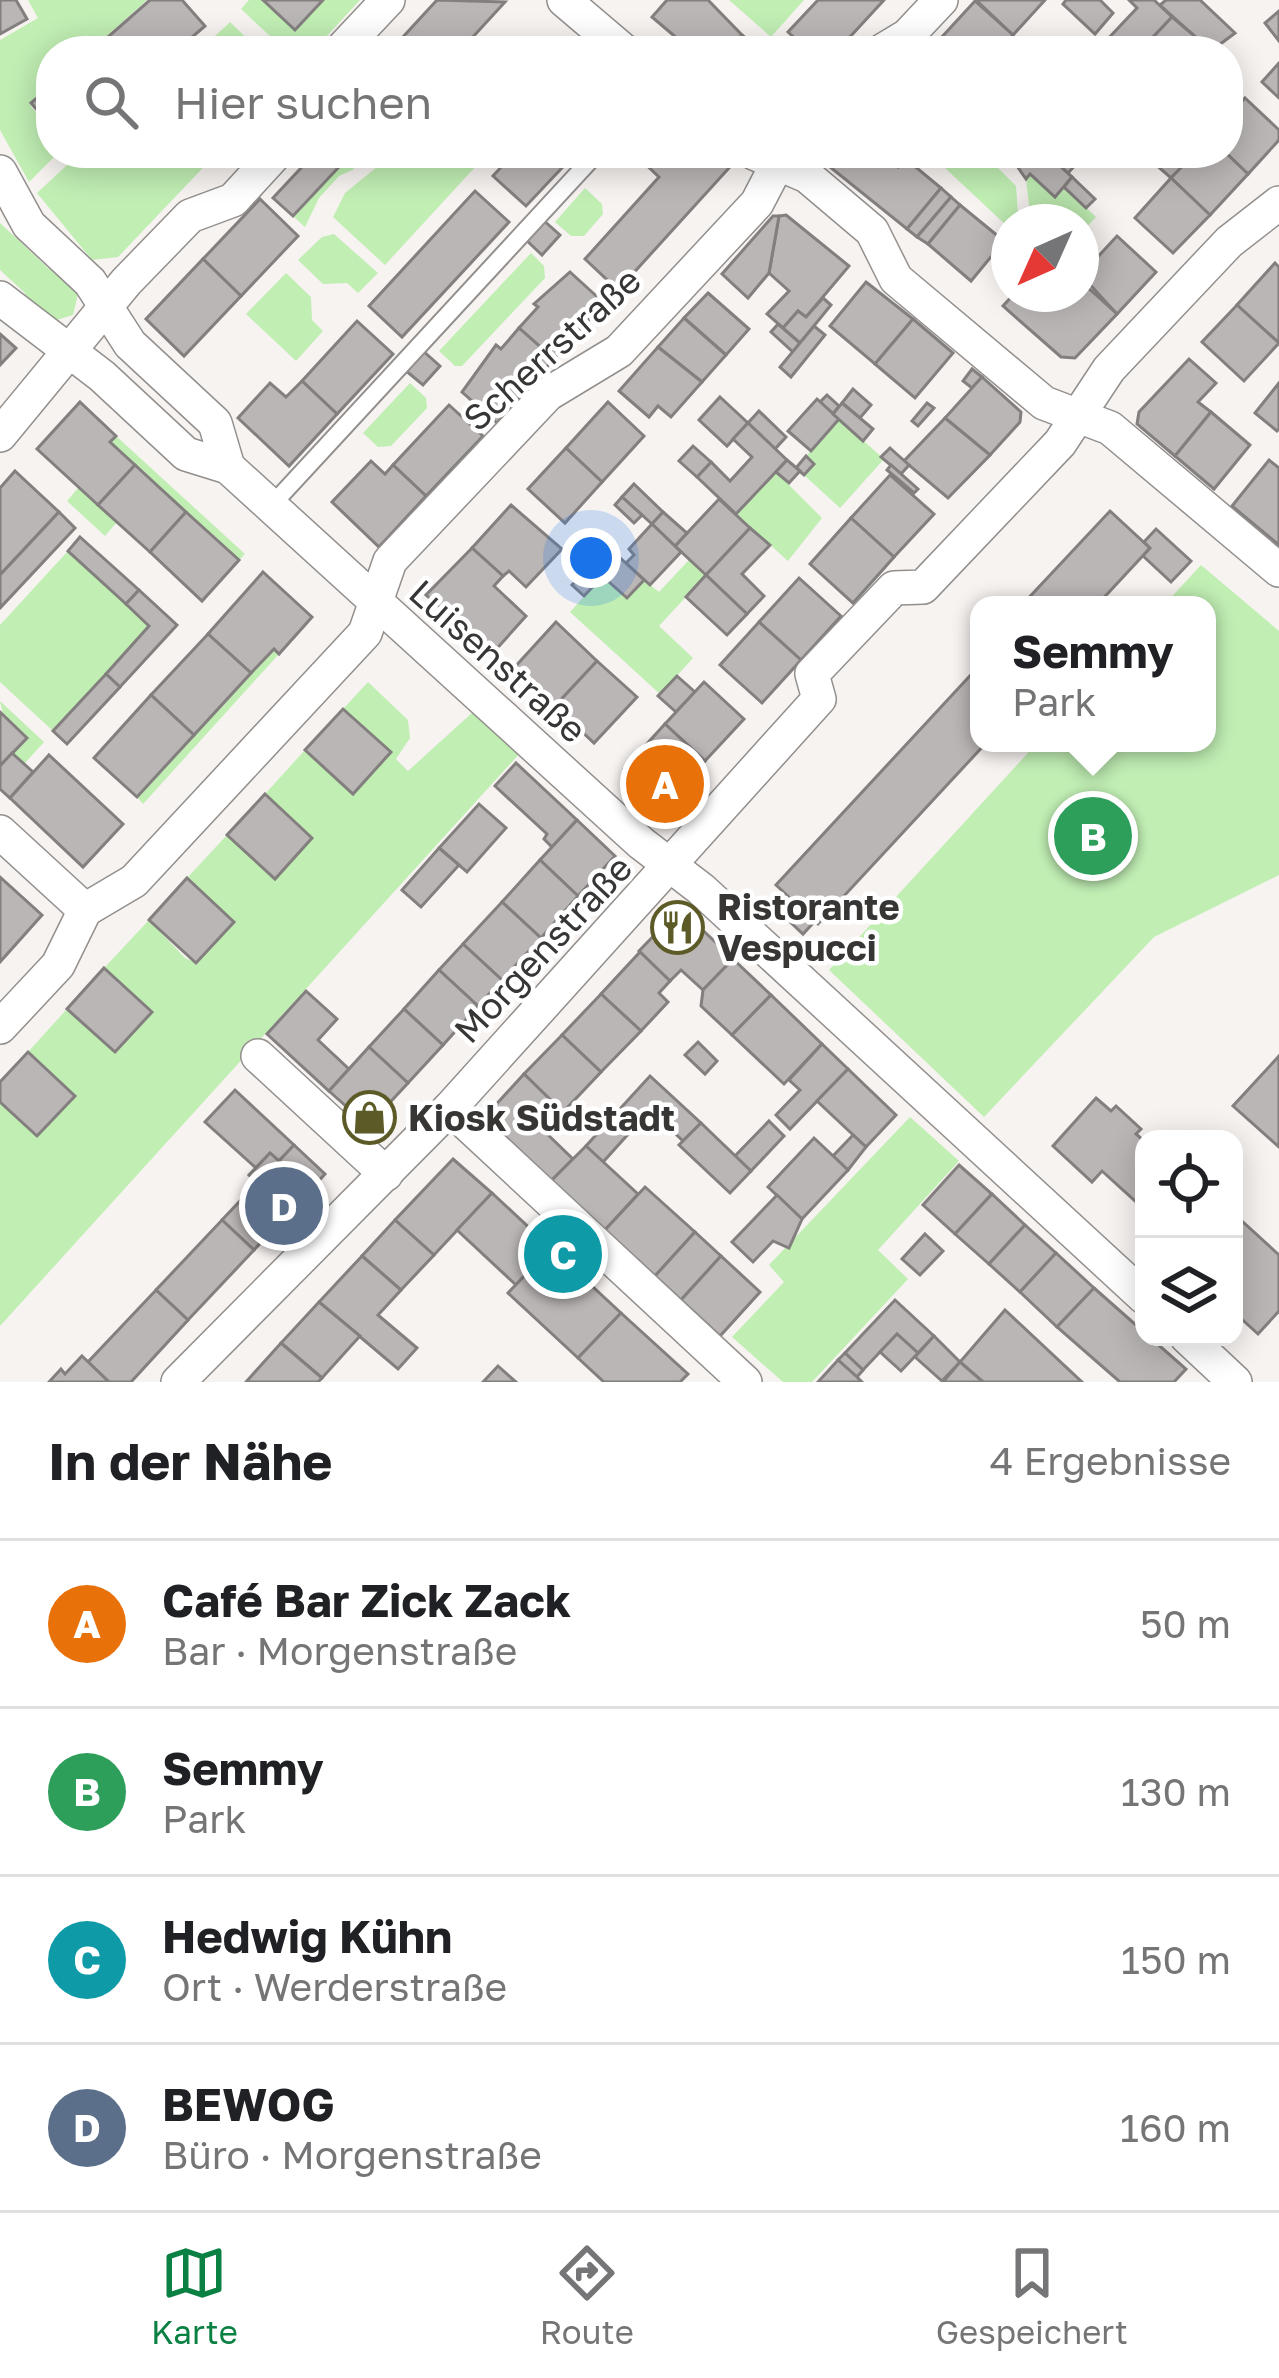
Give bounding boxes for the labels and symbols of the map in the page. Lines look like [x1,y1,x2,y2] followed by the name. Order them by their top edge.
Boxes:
[991,204,1099,312] north arrow
[454,258,649,439] street label: Scherrstraße
[561,528,621,588] your location
[401,570,595,751] street label: Luisenstraße
[626,739,704,829] pin: A
[1054,791,1132,881] pin: B
[445,846,640,1051] street label: Morgenstraße
[717,885,900,969] place label: Ristorante Vespucci
[650,900,706,956] restaurant icon: Ristorante Vespucci
[341,1090,397,1146] shop icon: Kiosk Südstadt
[408,1096,675,1139] place label: Kiosk Südstadt
[245,1161,323,1251] pin: D
[524,1209,602,1299] pin: C

